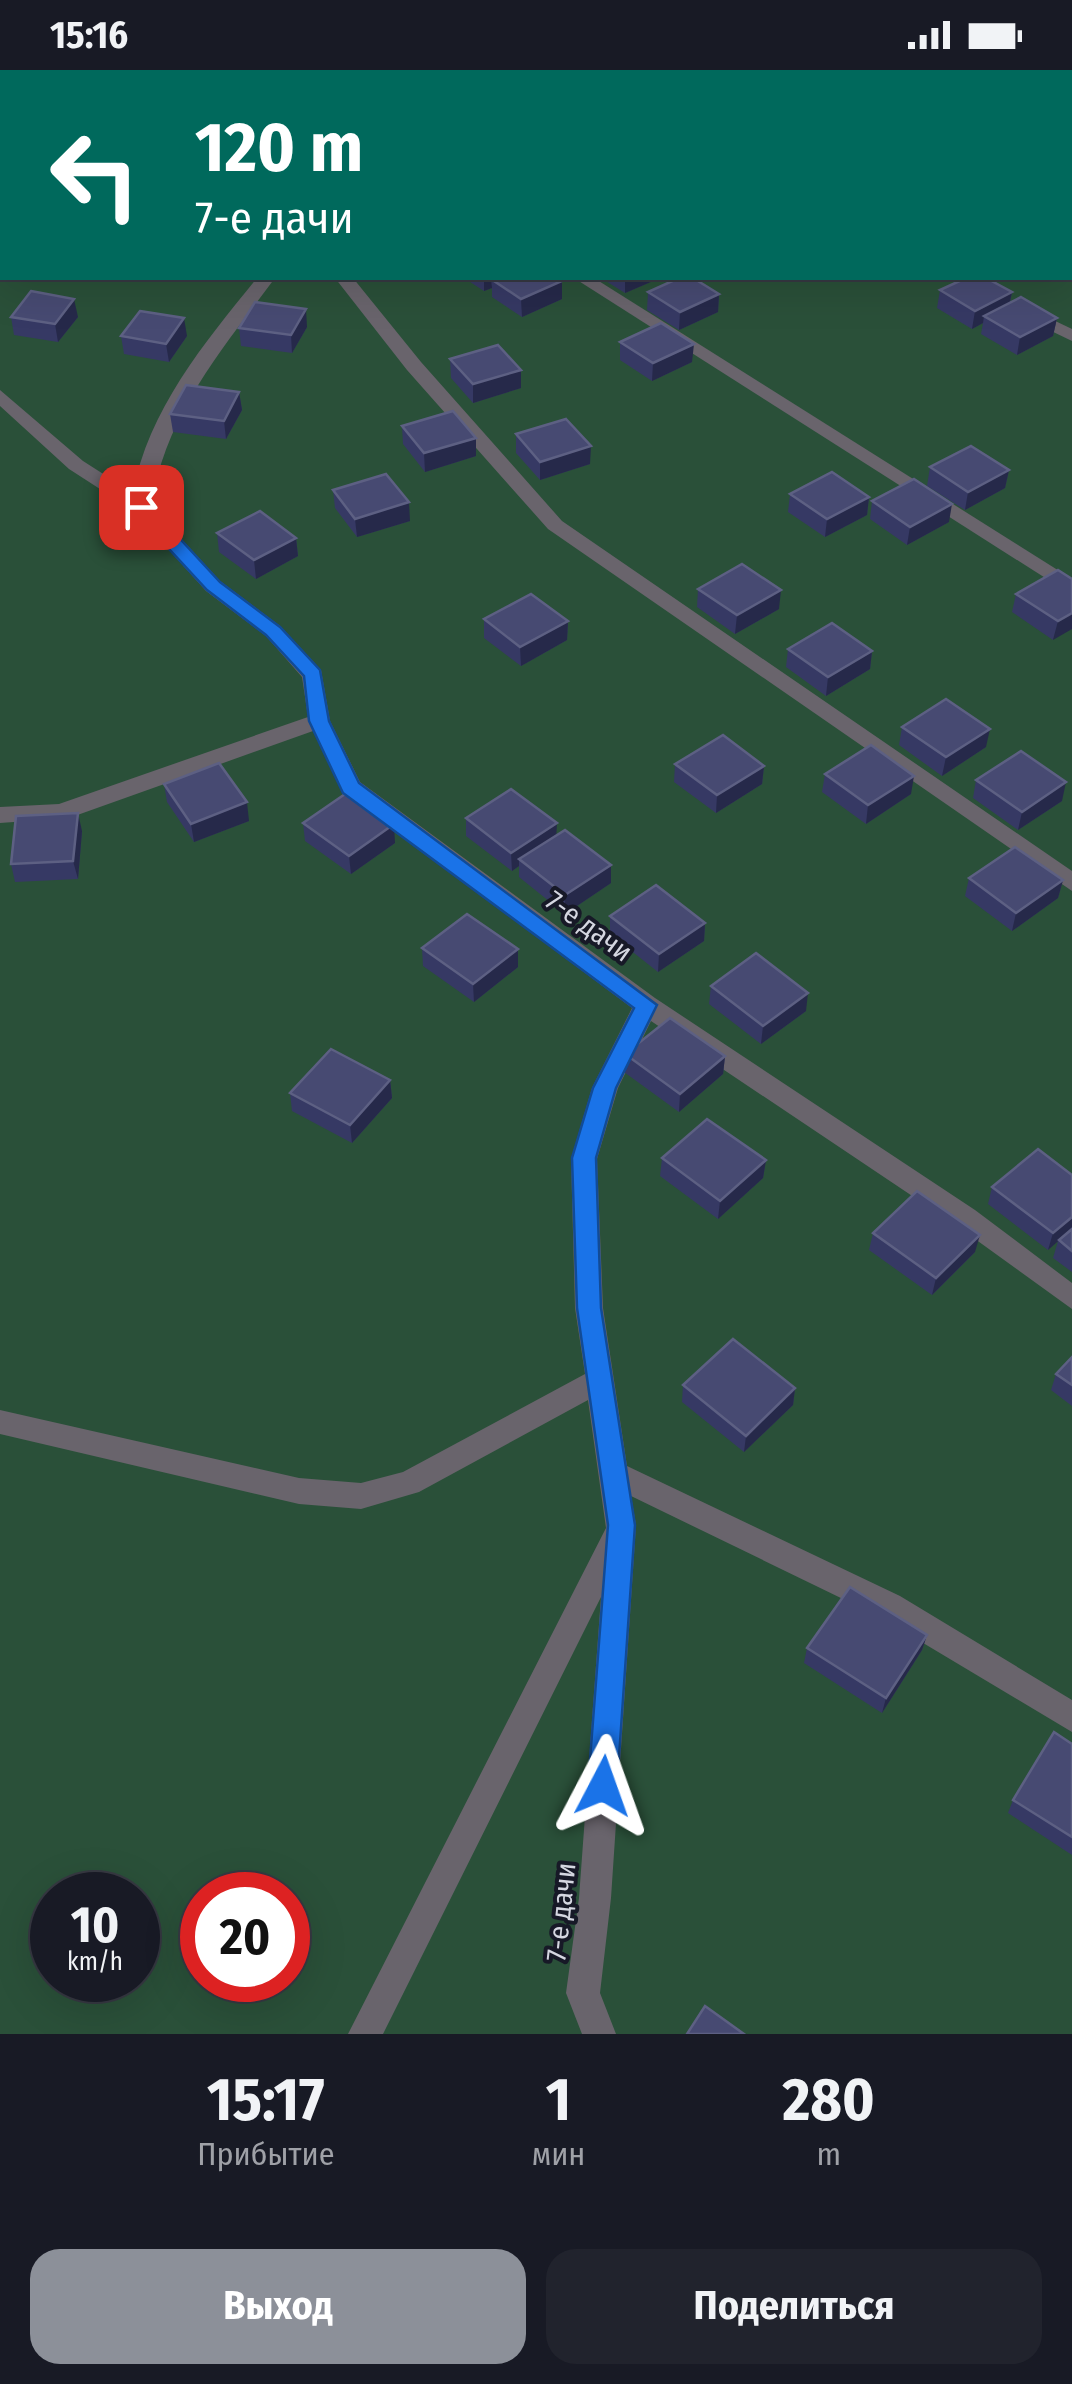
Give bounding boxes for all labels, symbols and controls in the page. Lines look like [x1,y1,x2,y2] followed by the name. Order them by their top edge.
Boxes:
[50,12,128,58] text: 15:16
[195,106,363,190] text: 120 m
[30,110,160,240] icon: left
[195,191,354,245] text: 7-е дачи
[99,465,184,550] pin
[114,480,169,535] icon: arrive
[539,884,639,968] street label: 7-е дачи
[551,1734,655,1838] position arrow
[539,1861,583,1963] street label: 7-е дачи
[180,1872,310,2002] speed limit sign: 20
[71,1895,119,1955] text: 10
[67,1947,123,1977] text: km/h
[207,2064,325,2136] text: 15:17
[546,2064,571,2136] text: 1
[783,2064,875,2136] text: 280
[197,2135,335,2173] text: Прибытие
[532,2135,585,2173] text: мин
[816,2135,841,2173] text: m
[30,2249,526,2364] button: Выход
[546,2249,1042,2364] button: Поделиться

